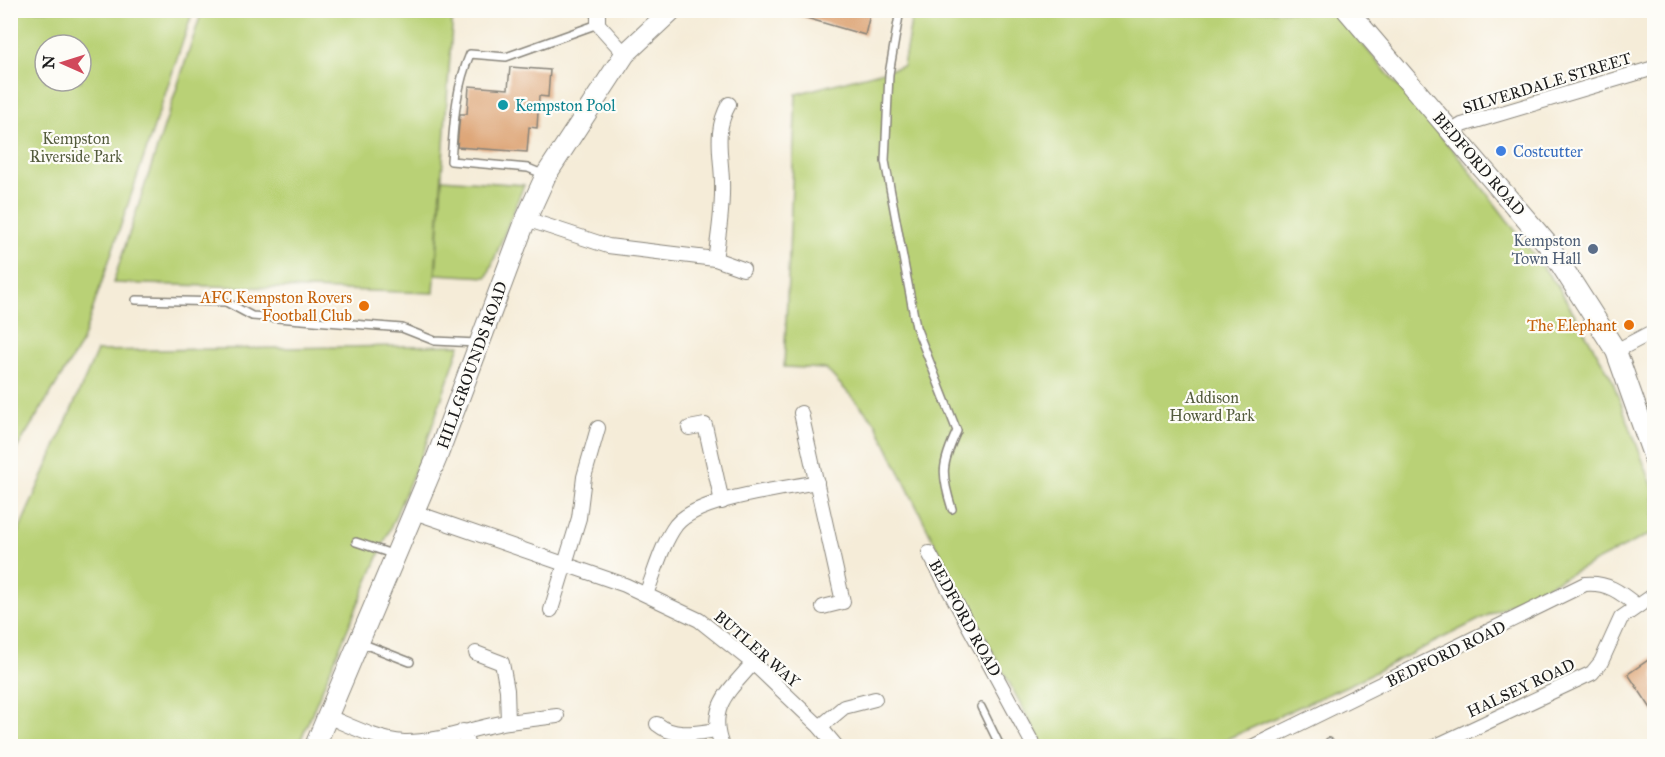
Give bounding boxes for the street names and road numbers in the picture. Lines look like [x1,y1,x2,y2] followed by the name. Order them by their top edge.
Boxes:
[1460,48,1634,118] street label: SILVERDALE STREET
[1429,109,1529,219] street label: BEDFORD ROAD
[433,279,511,451] street label: HILLGROUNDS ROAD
[925,556,1005,680] street label: BEDFORD ROAD
[710,607,804,692] street label: BUTLER WAY
[1383,617,1509,691] street label: BEDFORD ROAD
[1464,655,1578,721] street label: HALSEY ROAD

